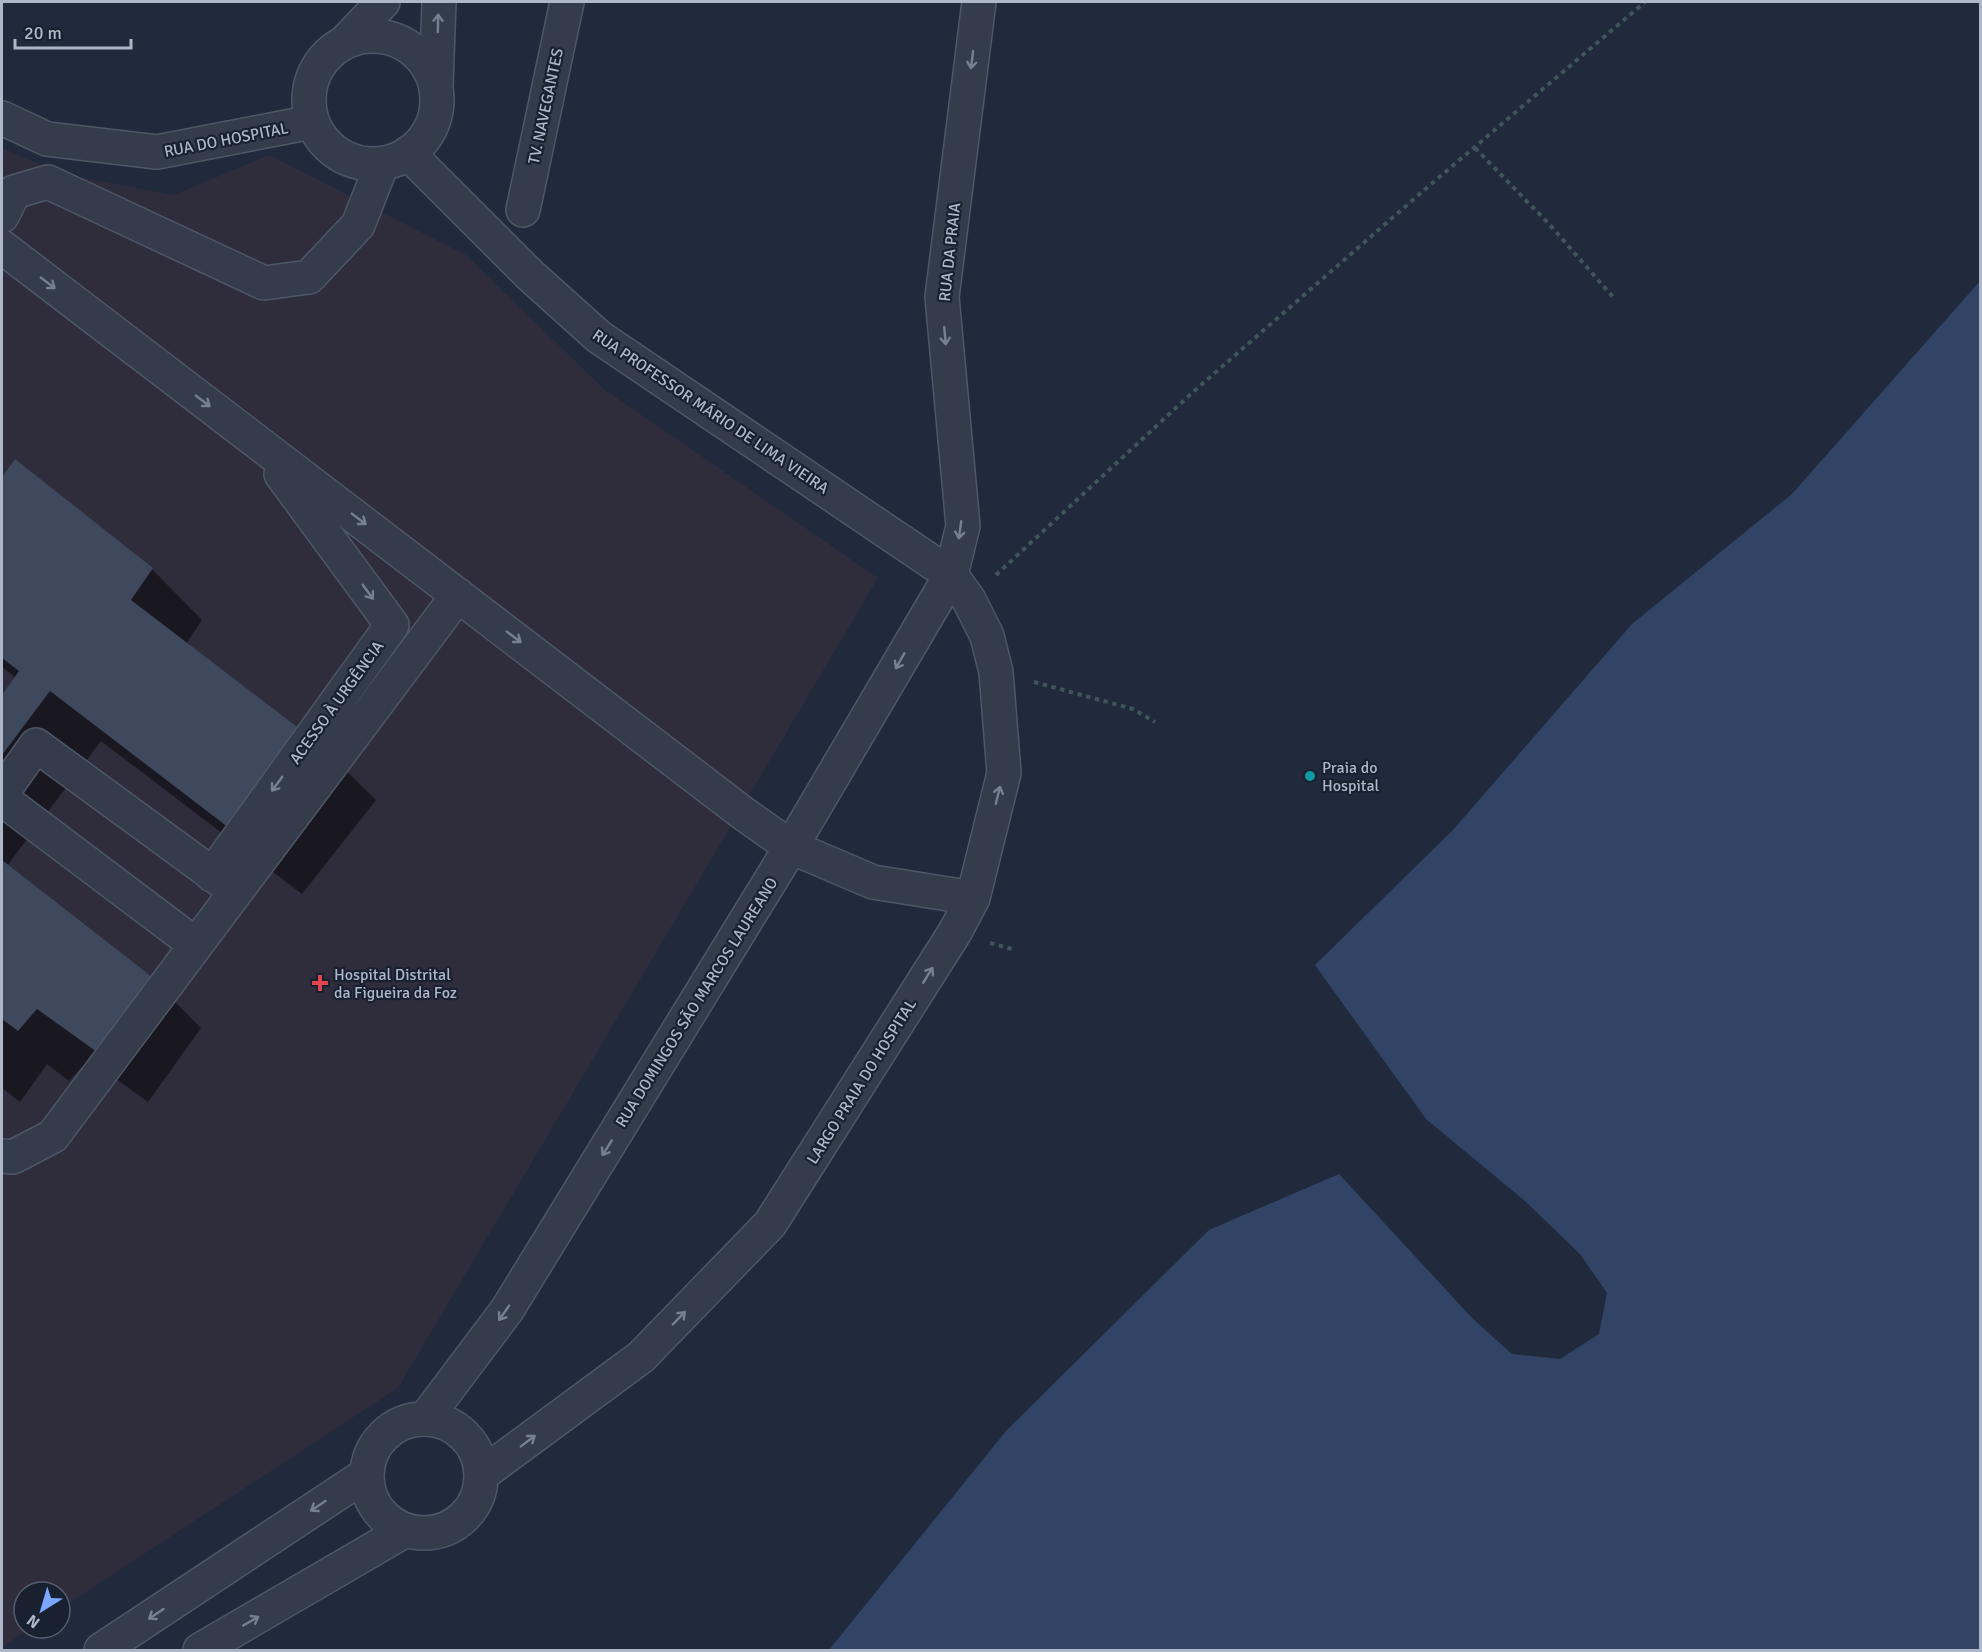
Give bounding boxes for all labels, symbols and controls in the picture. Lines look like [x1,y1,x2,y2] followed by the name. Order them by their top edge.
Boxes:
[15,12,130,50] scale bar
[432,14,444,34] one-way arrow
[24,22,62,44] text: 20 m
[524,46,568,166] street label: TV. NAVEGANTES
[966,49,977,69] one-way arrow
[162,118,290,162] street label: RUA DO HOSPITAL
[935,201,965,303] street label: RUA DA PRAIA
[40,276,56,289] one-way arrow
[588,325,833,499] street label: RUA PROFESSOR MÁRIO DE LIMA VIEIRA
[940,326,951,346] one-way arrow
[195,394,211,407] one-way arrow
[350,512,366,525] one-way arrow
[955,520,966,540] one-way arrow
[362,583,374,599] one-way arrow
[505,631,521,643] one-way arrow
[285,637,388,768] street label: ACESSO À URGÊNCIA
[894,653,906,670] one-way arrow
[1322,758,1380,796] place label: Praia do Hospital
[1303,769,1317,783] marker: Praia do Hospital
[271,775,283,791] one-way arrow
[993,786,1005,805] one-way arrow
[611,874,782,1131] street label: RUA DOMINGOS SÃO MARCOS LAUREANO
[334,965,457,1003] place label: Hospital Distrital da Figueira da Foz
[922,966,935,983] one-way arrow
[311,974,329,992] marker: Hospital Distrital da Figueira da Foz
[803,995,921,1168] street label: LARGO PRAIA DO HOSPITAL
[600,1139,612,1156] one-way arrow
[498,1305,510,1321] one-way arrow
[672,1310,687,1325] one-way arrow
[520,1434,536,1447] one-way arrow
[310,1500,327,1512] one-way arrow
[12,1580,72,1640] north arrow
[148,1608,164,1620] one-way arrow
[23,1610,44,1633] text: N
[242,1615,259,1627] one-way arrow

